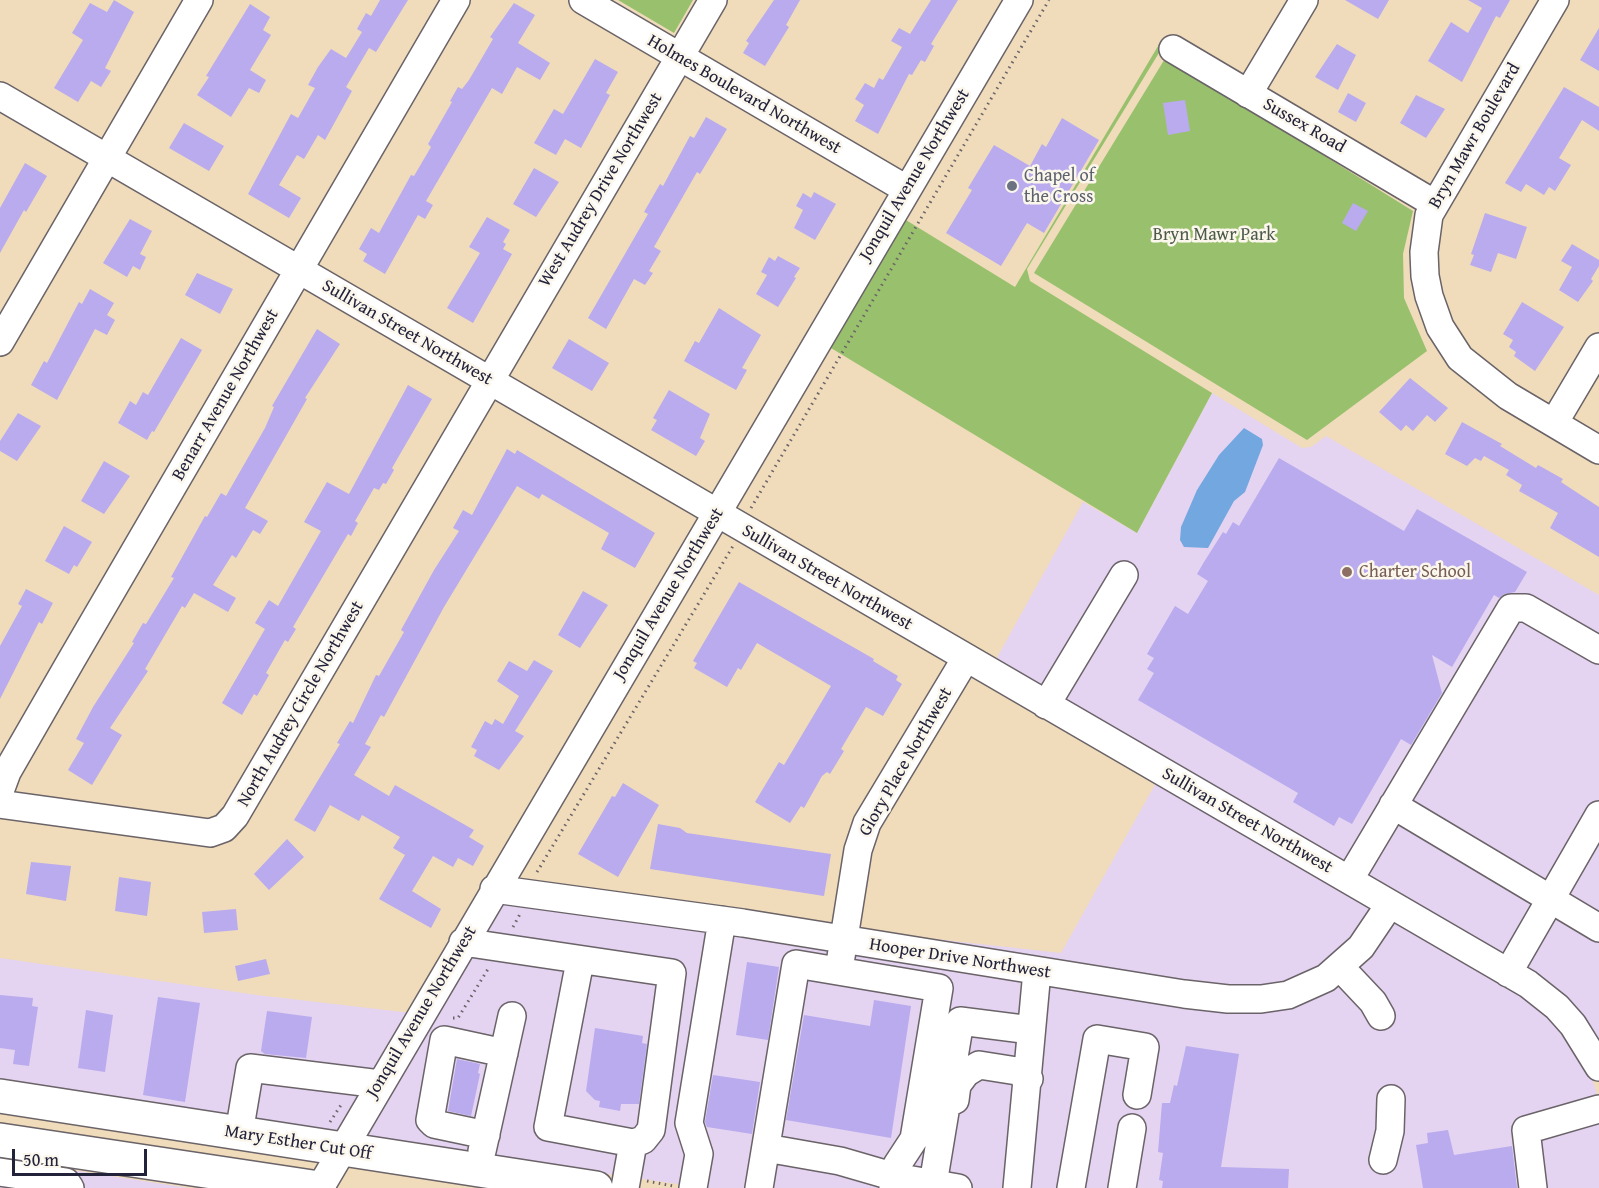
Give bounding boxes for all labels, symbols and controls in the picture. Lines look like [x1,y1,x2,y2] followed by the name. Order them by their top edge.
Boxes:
[643,31,845,159] street label: Holmes Boulevard Northwest
[1425,59,1525,213] street label: Bryn Mawr Boulevard
[855,85,975,265] street label: Jonquil Avenue Northwest
[534,89,668,291] street label: West Audrey Drive Northwest
[1259,94,1349,158] street label: Sussex Road
[1024,165,1095,207] place label: Chapel of the Cross
[1005,179,1019,193] marker: Chapel of the Cross
[1153,224,1275,246] park label: Bryn Mawr Park
[318,275,496,391] street label: Sullivan Street Northwest
[168,305,284,485] street label: Benarr Avenue Northwest
[609,504,729,684] street label: Jonquil Avenue Northwest
[738,520,916,636] street label: Sullivan Street Northwest
[1359,561,1471,583] place label: Charter School
[1340,565,1354,579] marker: Charter School
[233,597,369,811] street label: North Audrey Circle Northwest
[855,684,957,840] street label: Glory Place Northwest
[1158,763,1336,879] street label: Sullivan Street Northwest
[362,922,482,1102] street label: Jonquil Avenue Northwest
[868,934,1052,984] street label: Hooper Drive Northwest
[223,1121,373,1165] street label: Mary Esther Cut Off
[15,1137,150,1175] scale bar
[23,1146,59,1173] text: 50 m

